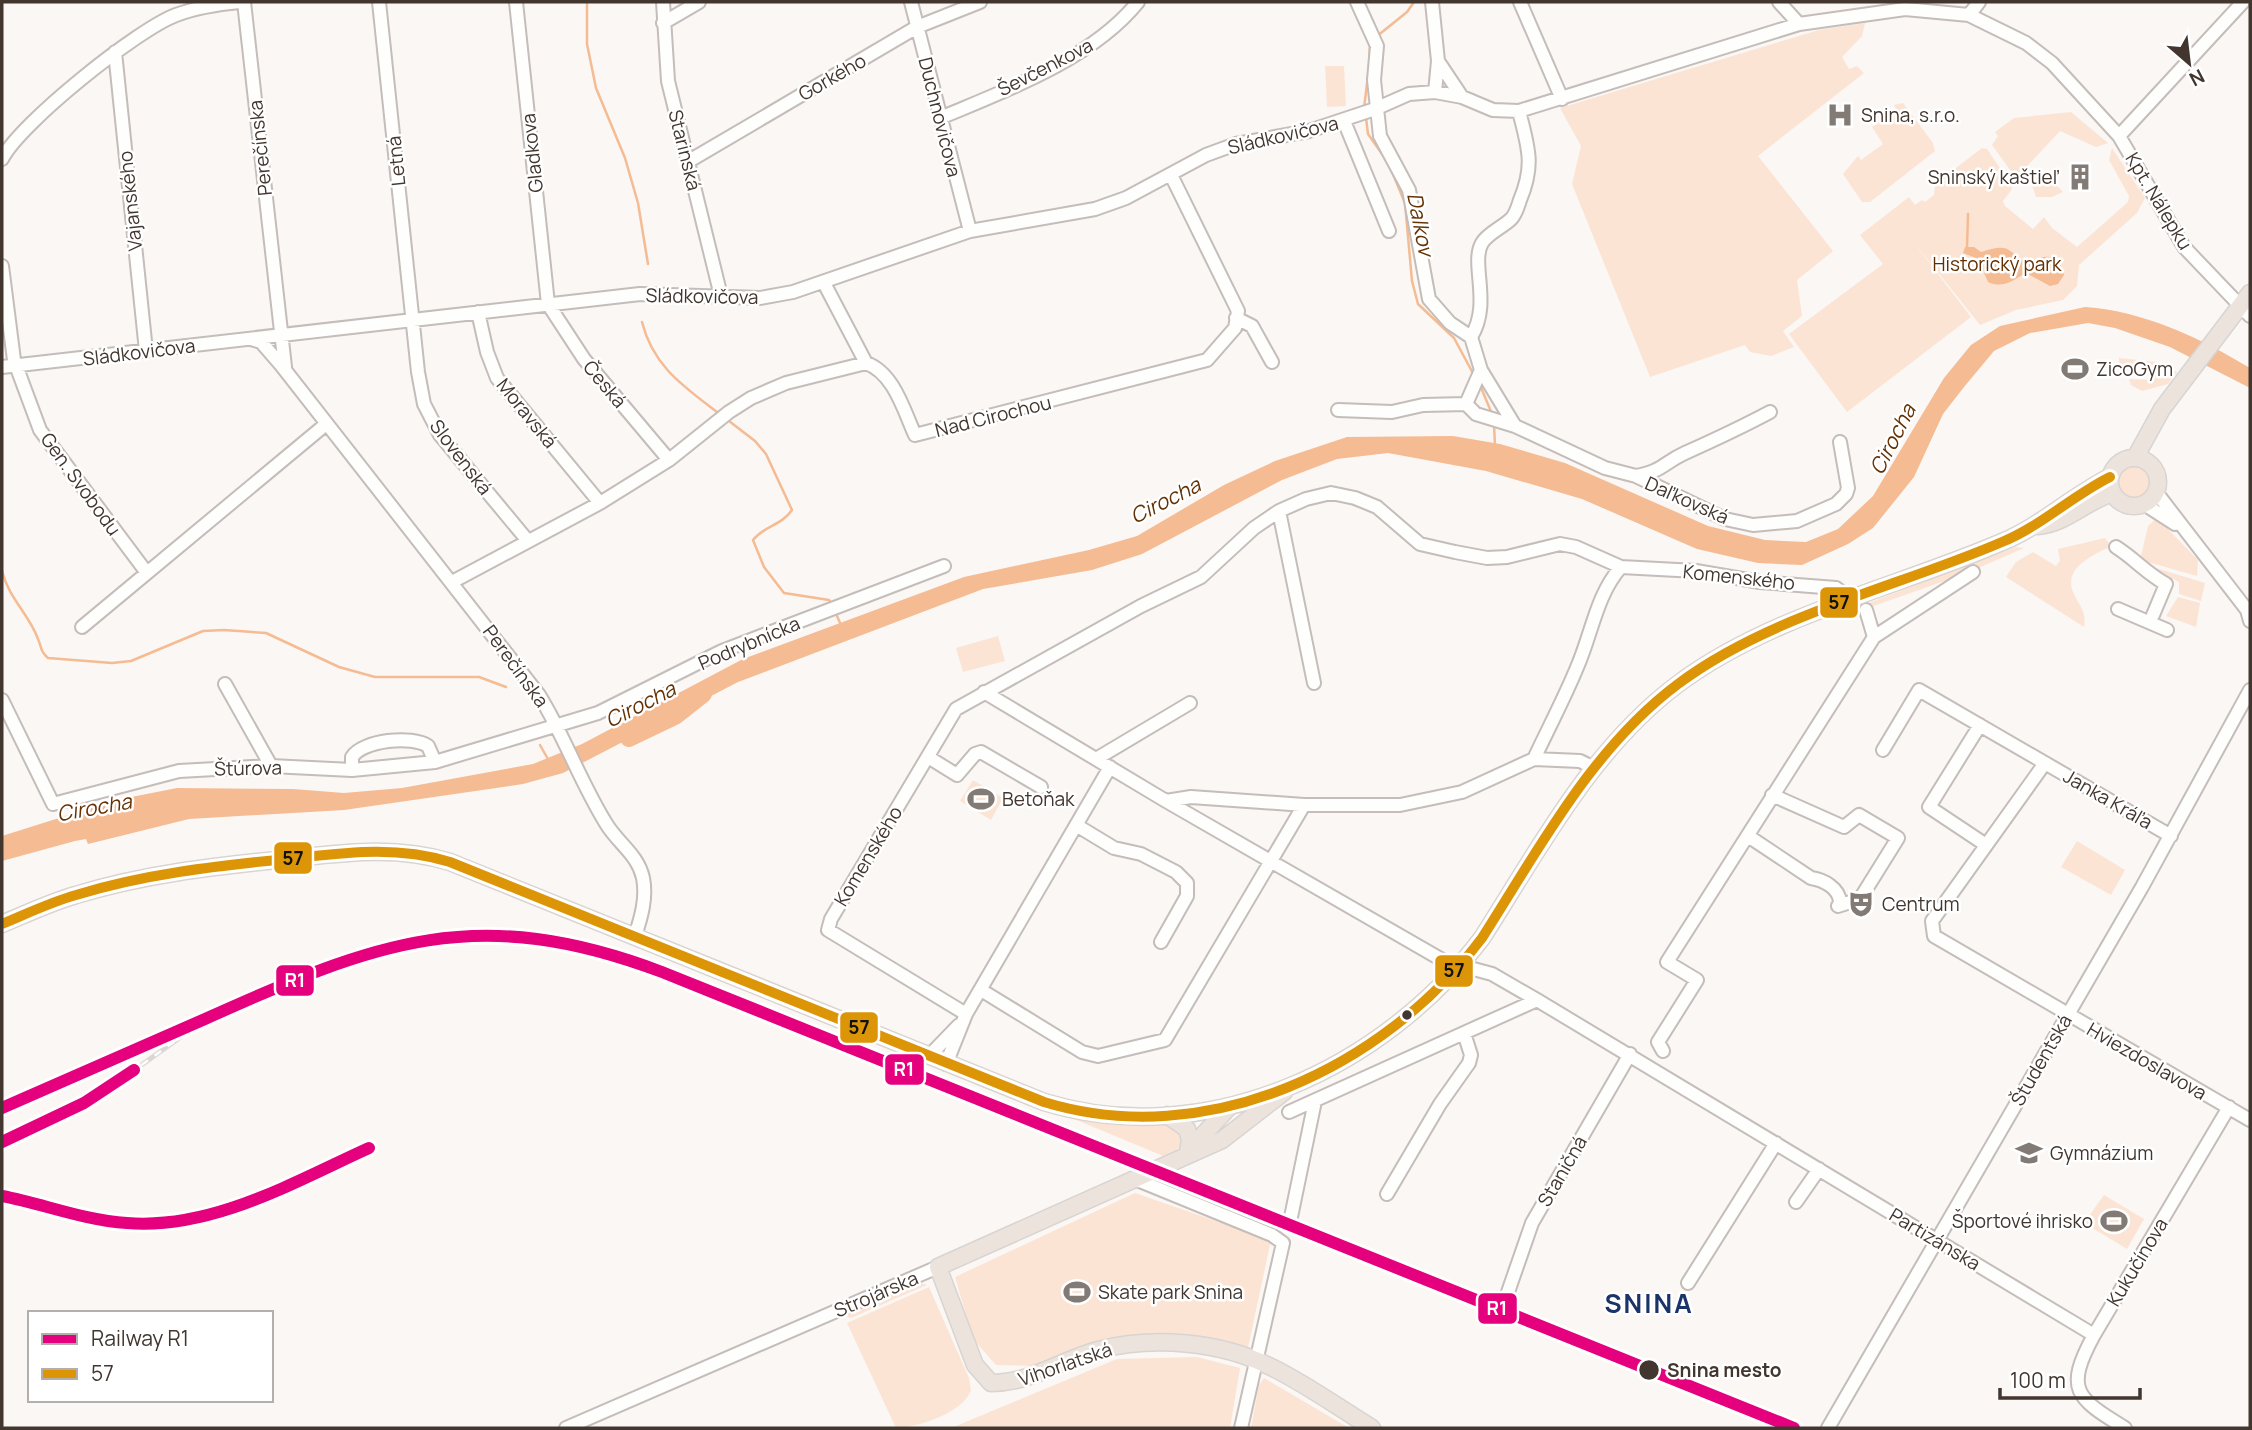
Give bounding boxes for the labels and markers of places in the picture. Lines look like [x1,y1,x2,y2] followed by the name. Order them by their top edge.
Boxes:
[1825,100,1855,130] hospital icon: Snina, s.r.o.
[1861,102,1960,128] place label: Snina, s.r.o.
[2065,162,2095,192] building icon: Sninský kaštieľ
[1928,164,2060,190] place label: Sninský kaštieľ
[2060,354,2090,384] sports icon: ZicoGym
[2096,356,2173,382] place label: ZicoGym
[966,784,996,814] sports icon: Betoňak
[1002,786,1075,812] place label: Betoňak
[1846,889,1876,919] theatre icon: Centrum
[1882,891,1960,917] place label: Centrum
[1400,1008,1414,1022] unlabelled marker
[2014,1138,2044,1168] school or university icon: Gymnázium
[2050,1140,2153,1166] place label: Gymnázium
[2099,1206,2129,1236] sports icon: Športové ihrisko
[1952,1208,2093,1234] place label: Športové ihrisko
[1062,1277,1092,1307] sports icon: Skate park Snina
[1098,1279,1243,1305] place label: Skate park Snina
[1667,1357,1781,1383] place label: Snina mesto
[1637,1358,1661,1382] marker: Snina mesto

